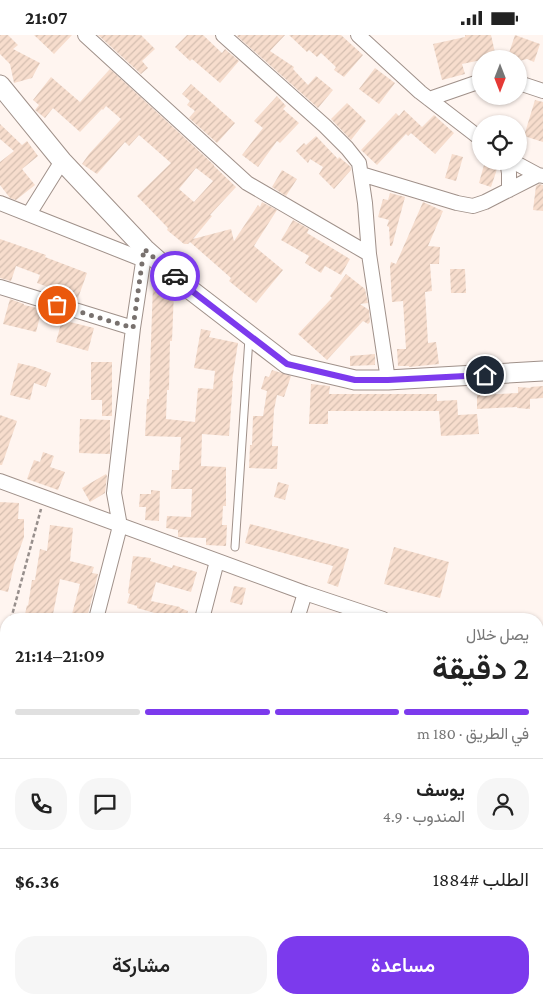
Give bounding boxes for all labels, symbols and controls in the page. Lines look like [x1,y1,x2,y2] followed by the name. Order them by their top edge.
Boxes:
[25,7,67,28] text: 21:07
[472,50,528,105] north arrow
[472,50,527,170] map controls
[472,115,527,170] button: locate
[150,251,200,301] courier
[161,262,189,290] icon: car
[36,284,78,326] pin
[43,291,71,319] icon: bag
[464,354,506,396] pin
[471,361,499,389] icon: home
[466,626,529,643] text: يصل خلال
[15,645,105,666] text: 21:09–21:14
[432,650,529,686] text: 2 دقيقة
[417,725,529,742] text: في الطريق · 180 m
[15,778,67,830] button: phone
[79,778,131,830] button: chat
[477,778,529,830] button: person
[416,779,465,800] text: يوسف
[383,808,465,825] text: المندوب · 4.9
[433,869,529,890] text: الطلب #1884
[15,871,60,892] text: $6.36
[15,936,267,994] button: مشاركة
[277,936,529,994] button: مساعدة

